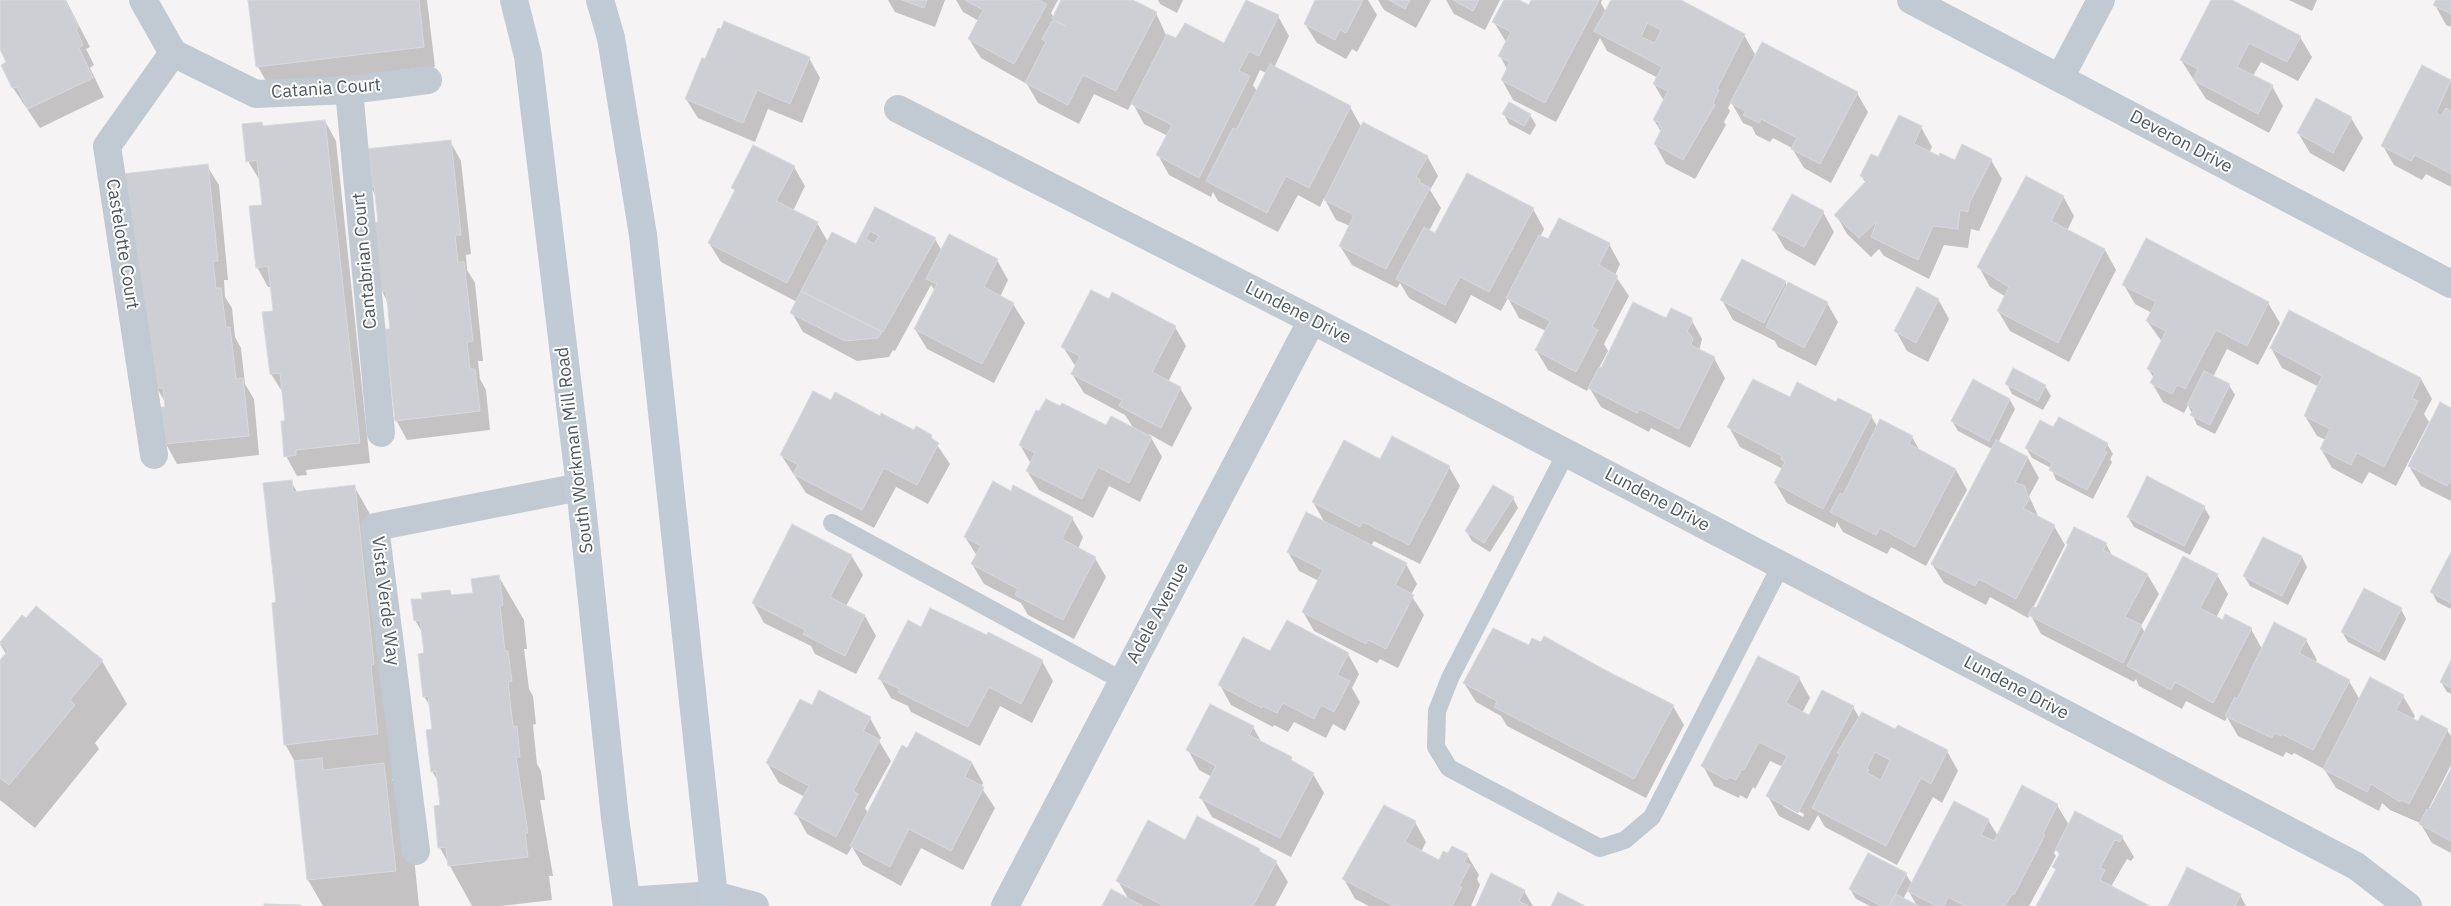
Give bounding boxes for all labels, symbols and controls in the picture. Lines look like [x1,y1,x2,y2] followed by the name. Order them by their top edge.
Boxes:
[270,74,382,104] street label: Catania Court
[2126,106,2236,178] street label: Deveron Drive
[101,177,143,311] street label: Castelotte Court
[348,192,382,330] street label: Cantabrian Court
[1242,277,1354,349] street label: Lundene Drive
[552,346,598,554] street label: South Workman Mill Road
[1601,463,1713,537] street label: Lundene Drive
[366,535,404,667] street label: Vista Verde Way
[1122,559,1194,667] street label: Adele Avenue
[1960,651,2072,725] street label: Lundene Drive

